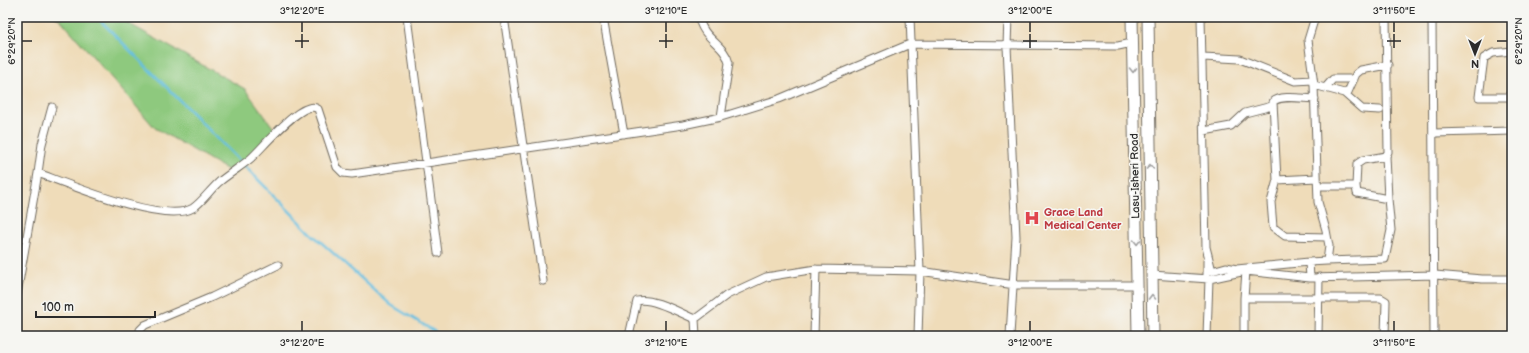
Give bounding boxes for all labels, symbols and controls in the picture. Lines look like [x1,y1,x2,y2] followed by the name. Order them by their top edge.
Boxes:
[280,5,325,17] text: 3°12'20"E
[645,5,688,17] text: 3°12'10"E
[1008,5,1053,17] text: 3°12'00"E
[1373,5,1416,17] text: 3°11'50"E
[6,17,18,65] text: 6°29'20"N
[1513,17,1525,65] text: 6°29'20"N
[1455,34,1495,74] north arrow
[1471,57,1479,70] text: N
[1129,67,1137,73] one-way arrow
[1128,133,1142,219] street label: Lasu-Isheri Road
[1146,164,1154,170] one-way arrow
[1044,206,1122,232] place label: Grace Land Medical Center
[1023,209,1041,227] hospital icon: Grace Land Medical Center
[1133,239,1141,245] one-way arrow
[36,293,155,319] scale bar
[1148,294,1156,300] one-way arrow
[42,300,74,315] text: 100 m
[280,337,325,349] text: 3°12'20"E
[645,337,688,349] text: 3°12'10"E
[1008,337,1053,349] text: 3°12'00"E
[1373,337,1416,349] text: 3°11'50"E

